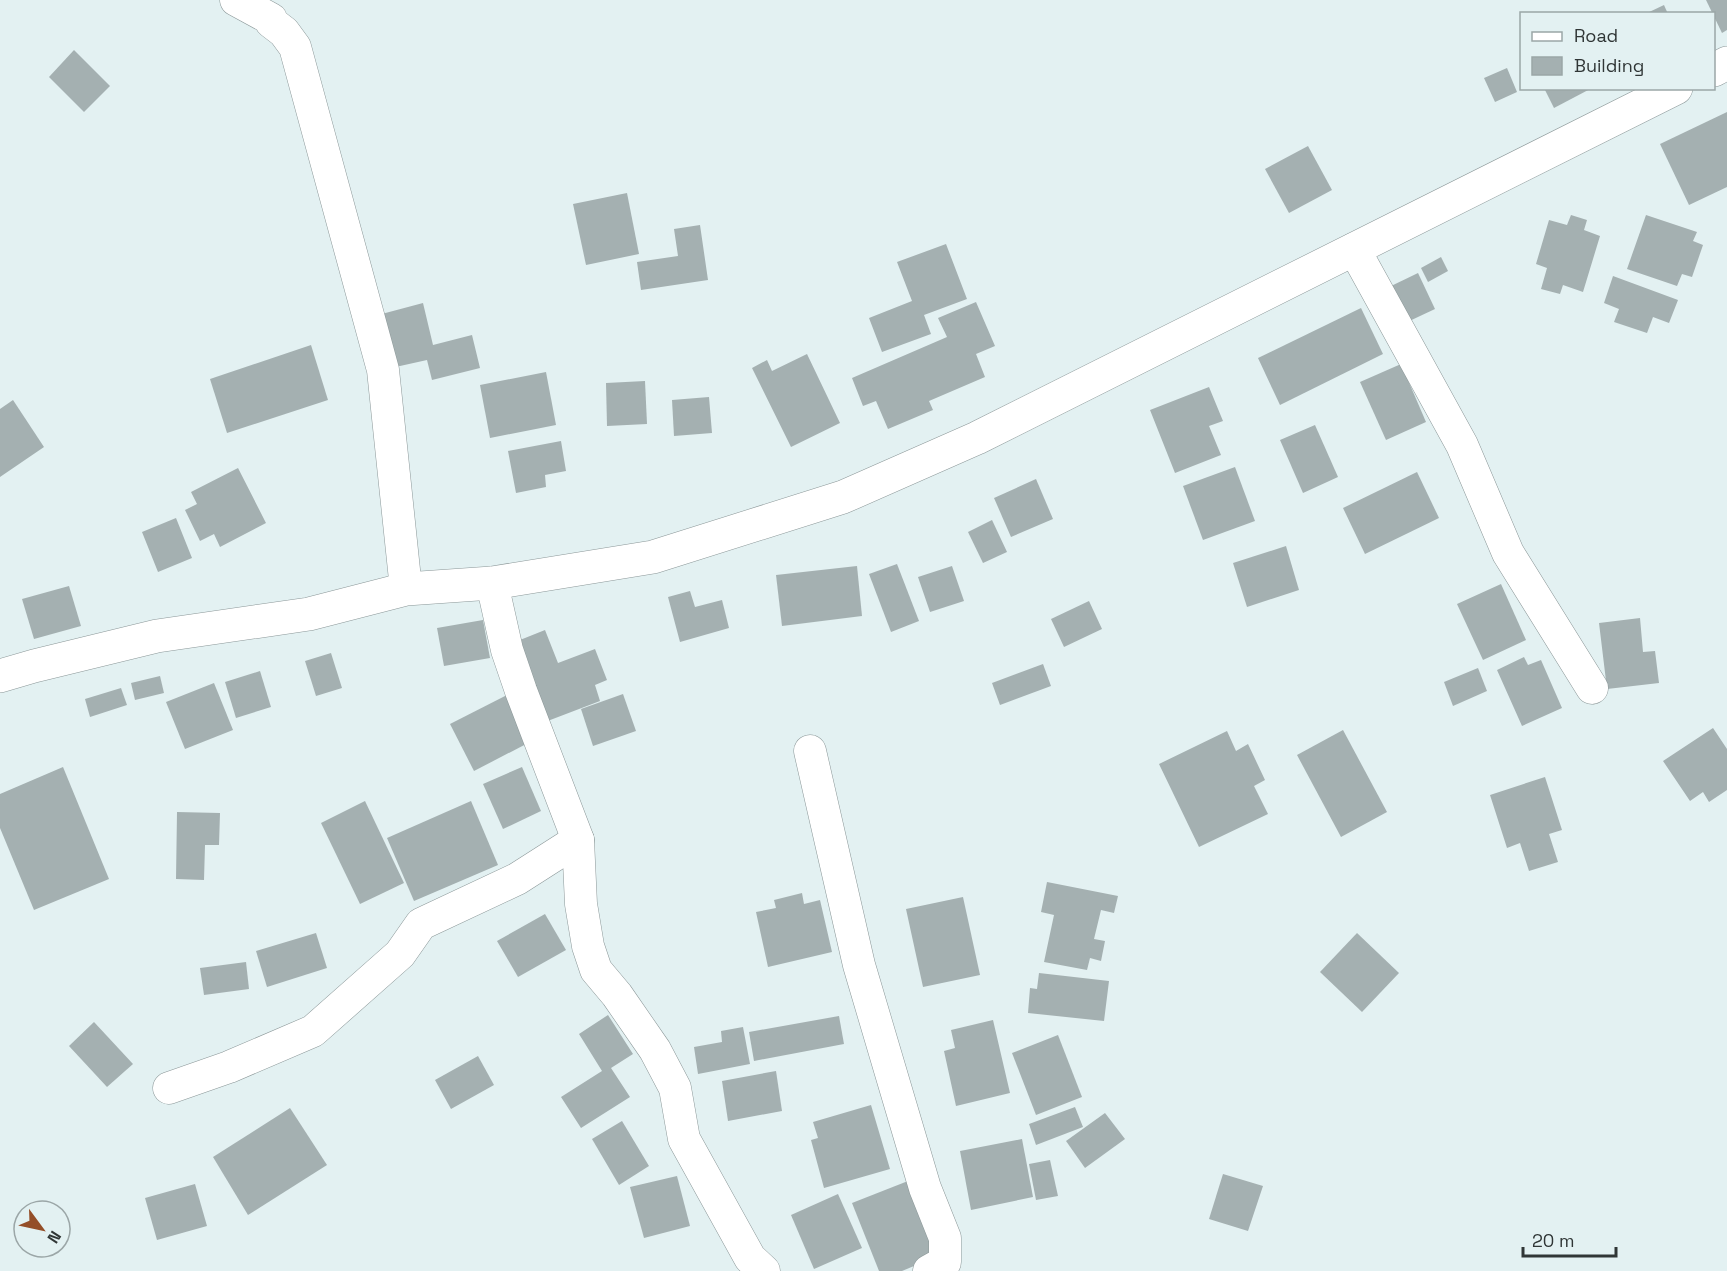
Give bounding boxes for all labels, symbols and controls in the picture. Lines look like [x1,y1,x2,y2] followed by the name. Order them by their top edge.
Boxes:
[1520,12,1715,90] legend
[1574,24,1618,47] text: Road
[1574,54,1644,77] text: Building
[12,1199,72,1259] north arrow
[1523,1220,1616,1258] scale bar
[42,1227,66,1247] text: N
[1532,1229,1575,1252] text: 20 m

